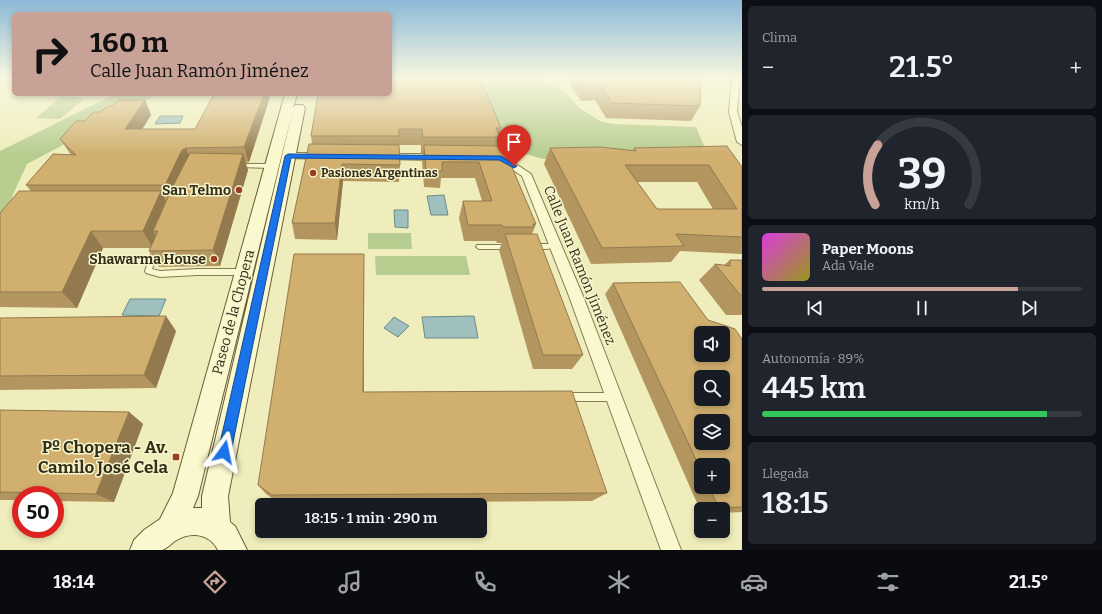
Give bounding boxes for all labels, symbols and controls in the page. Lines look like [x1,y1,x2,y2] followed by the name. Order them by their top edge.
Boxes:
[90,26,168,59] text: 160 m
[24,28,76,80] icon: right
[762,30,797,45] text: Clima
[889,49,955,85] text: 21.5°
[762,54,774,81] text: −
[1069,54,1082,81] text: +
[90,60,309,82] text: Calle Juan Ramón Jiménez
[497,125,531,166] pin
[503,131,525,153] icon: arrive
[898,148,946,198] text: 39
[321,166,438,180] place label: Pasiones Argentinas
[308,168,318,178] marker: Pasiones Argentinas
[162,182,231,199] place label: San Telmo
[540,183,619,347] street label: Calle Juan Ramón Jiménez
[234,185,244,195] marker: San Telmo
[904,195,940,212] text: km/h
[822,240,914,258] text: Paper Moons
[209,247,258,376] street label: Paseo de la Chopera
[89,251,206,268] place label: Shawarma House
[209,254,219,264] marker: Shawarma House
[822,258,874,273] text: Ada Vale
[804,297,826,319] icon: previous
[911,297,933,319] icon: pause
[1018,297,1040,319] icon: next
[694,326,730,538] map controls
[694,326,730,362] button: sound
[762,351,864,366] text: Autonomía · 89%
[694,370,730,406] button: search
[762,370,866,406] text: 445 km
[694,414,730,450] button: layers
[203,431,245,473] position arrow
[38,437,168,478] place label: Pº Chopera - Av. Camilo José Cela
[171,452,181,462] marker: Pº Chopera - Av. Camilo José Cela
[694,458,730,494] button: +
[762,466,809,481] text: Llegada
[762,485,829,521] text: 18:15
[12,486,64,538] speed limit sign: 50
[694,502,730,538] button: −
[305,509,437,527] text: 18:15 · 1 min · 290 m
[201,568,229,596] icon: directions
[336,568,364,596] icon: music
[471,568,499,596] icon: phone
[605,568,633,596] icon: climate
[740,568,768,596] icon: car
[874,568,902,596] icon: filters
[53,571,95,593] text: 18:14
[1009,571,1049,593] text: 21.5°

